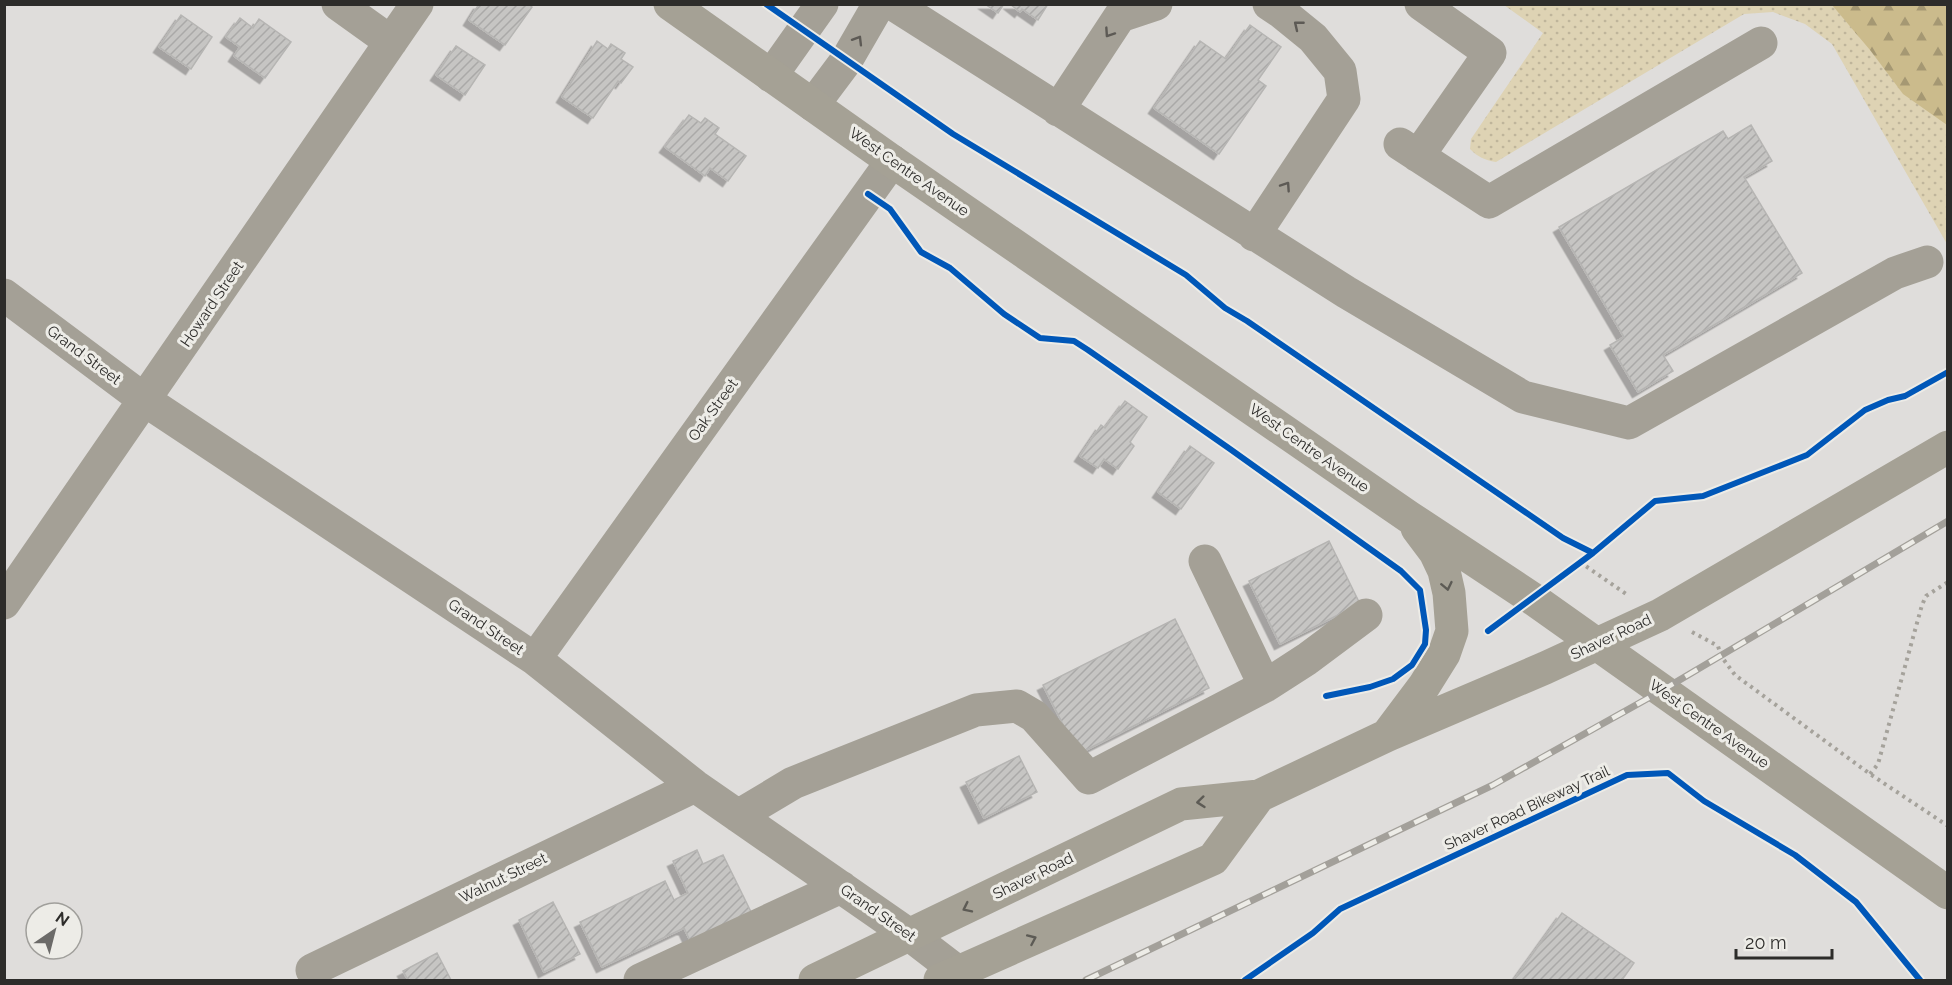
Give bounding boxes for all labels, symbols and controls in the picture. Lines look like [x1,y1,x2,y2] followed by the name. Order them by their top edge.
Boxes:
[1294,22,1305,33] one-way arrow
[1104,27,1116,37] one-way arrow
[851,36,862,46] one-way arrow
[846,124,973,220] street label: West Centre Avenue
[1279,182,1290,193] one-way arrow
[177,258,247,350] street label: Howard Street
[44,321,124,389] street label: Grand Street
[684,375,742,445] street label: Oak Street
[1246,400,1373,496] street label: West Centre Avenue
[1440,580,1453,590] one-way arrow
[445,595,527,659] street label: Grand Street
[1568,610,1654,664] street label: Shaver Road
[1646,676,1773,772] street label: West Centre Avenue
[1442,761,1613,854] street label: Shaver Road Bikeway Trail
[1196,795,1205,808] one-way arrow
[456,849,550,907] street label: Walnut Street
[990,849,1076,903] street label: Shaver Road
[837,880,919,946] street label: Grand Street
[24,901,84,961] north arrow
[962,901,973,913] one-way arrow
[52,908,73,930] text: N
[1736,922,1832,960] scale bar
[1745,932,1787,953] text: 20 m
[1025,934,1036,946] one-way arrow

